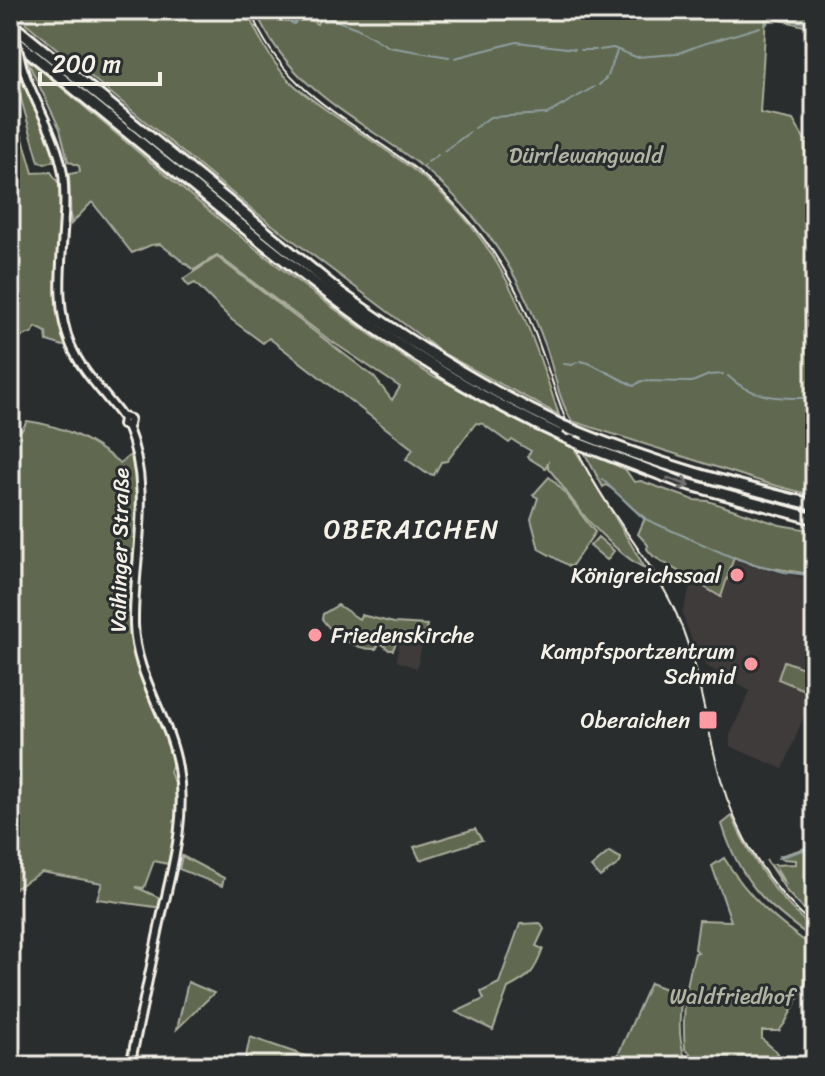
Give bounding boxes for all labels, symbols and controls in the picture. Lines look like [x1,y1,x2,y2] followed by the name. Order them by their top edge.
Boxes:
[40,36,160,86] scale bar
[52,43,121,85] text: 200 m
[509,136,664,175] park label: Dürrlewangwald
[99,467,140,633] street label: Vaihinger Straße
[667,475,692,490] one-way arrow
[324,506,500,552] district label: OBERAICHEN
[571,556,722,595] place label: Königreichssaal
[728,566,746,584] marker: Königreichssaal
[331,616,474,655] place label: Friedenskirche
[306,626,324,644] marker: Friedenskirche
[541,632,736,696] place label: Kampfsportzentrum Schmid
[742,655,760,673] marker: Kampfsportzentrum Schmid
[581,701,690,740] place label: Oberaichen
[697,709,719,731] marker: Oberaichen
[669,977,798,1016] park label: Waldfriedhof

